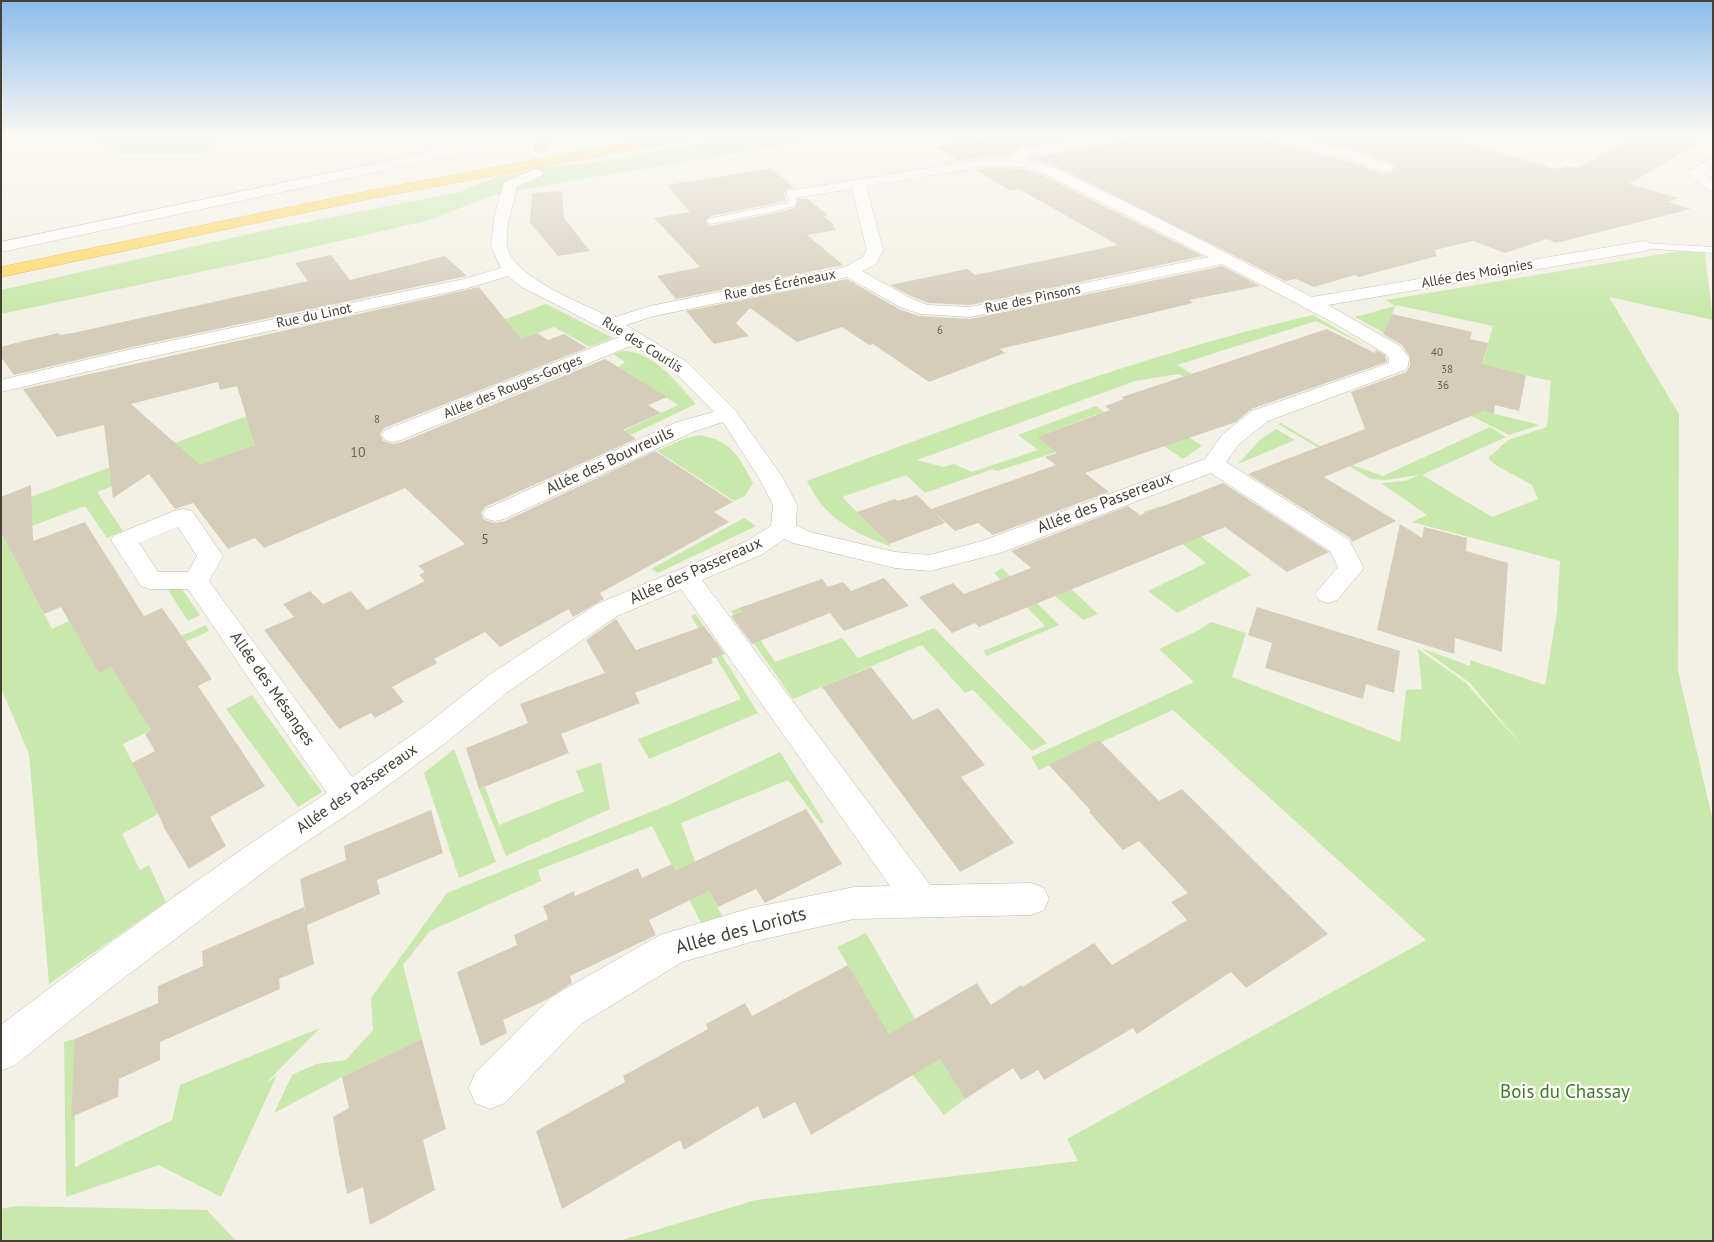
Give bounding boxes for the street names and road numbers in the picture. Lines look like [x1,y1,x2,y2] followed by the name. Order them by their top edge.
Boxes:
[1420,256,1534,292] street label: Allée des Moignies
[723,266,837,304] street label: Rue des Écréneaux
[984,281,1082,317] street label: Rue des Pinsons
[275,300,353,332] street label: Rue du Linot
[599,314,685,376] street label: Rue des Courlis
[441,351,585,423] street label: Allée des Rouges-Gorges
[543,423,677,499] street label: Allée des Bouvreuils
[1035,468,1175,538] street label: Allée des Passereaux
[627,533,765,609] street label: Allée des Passereaux
[226,628,318,750] street label: Allée des Mésanges
[293,740,421,838] street label: Allée des Passereaux
[673,903,809,959] street label: Allée des Loriots

